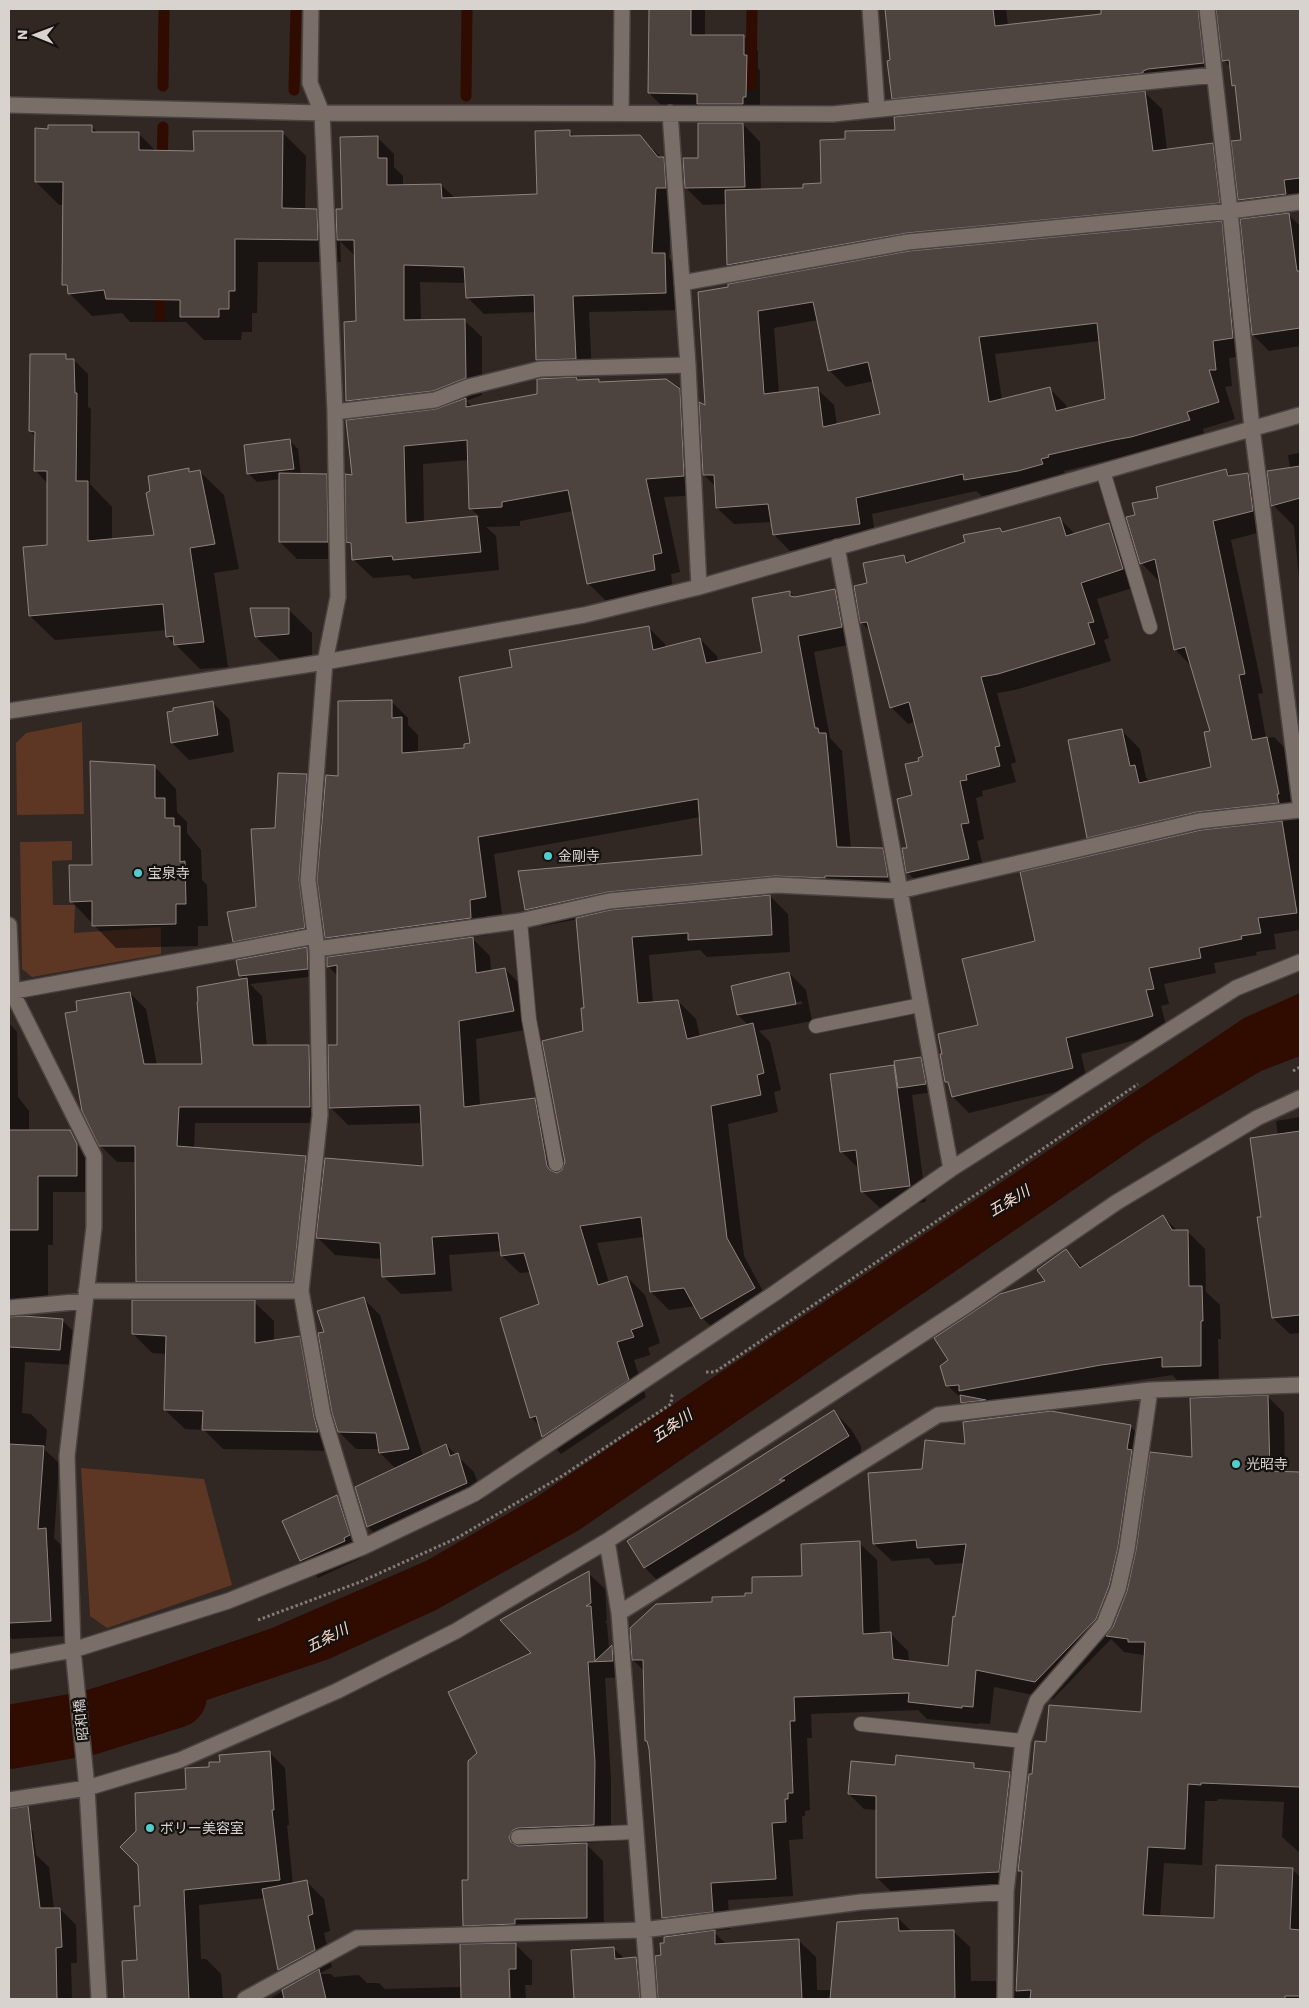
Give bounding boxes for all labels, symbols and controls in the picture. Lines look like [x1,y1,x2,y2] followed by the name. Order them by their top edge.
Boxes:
[10,10,60,60] north arrow
[14,29,30,40] text: N
[558,848,600,864] place label: 金剛寺
[542,850,554,862] marker: 金剛寺
[148,865,190,881] place label: 宝泉寺
[132,867,144,879] marker: 宝泉寺
[985,1181,1035,1220] water label: 五条川
[648,1405,697,1446] water label: 五条川
[1246,1456,1288,1472] place label: 光昭寺
[1230,1458,1242,1470] marker: 光昭寺
[303,1619,353,1656] water label: 五条川
[71,1698,91,1742] street label: 昭和橋
[160,1820,244,1836] place label: ボリー美容室
[144,1822,156,1834] marker: ボリー美容室

